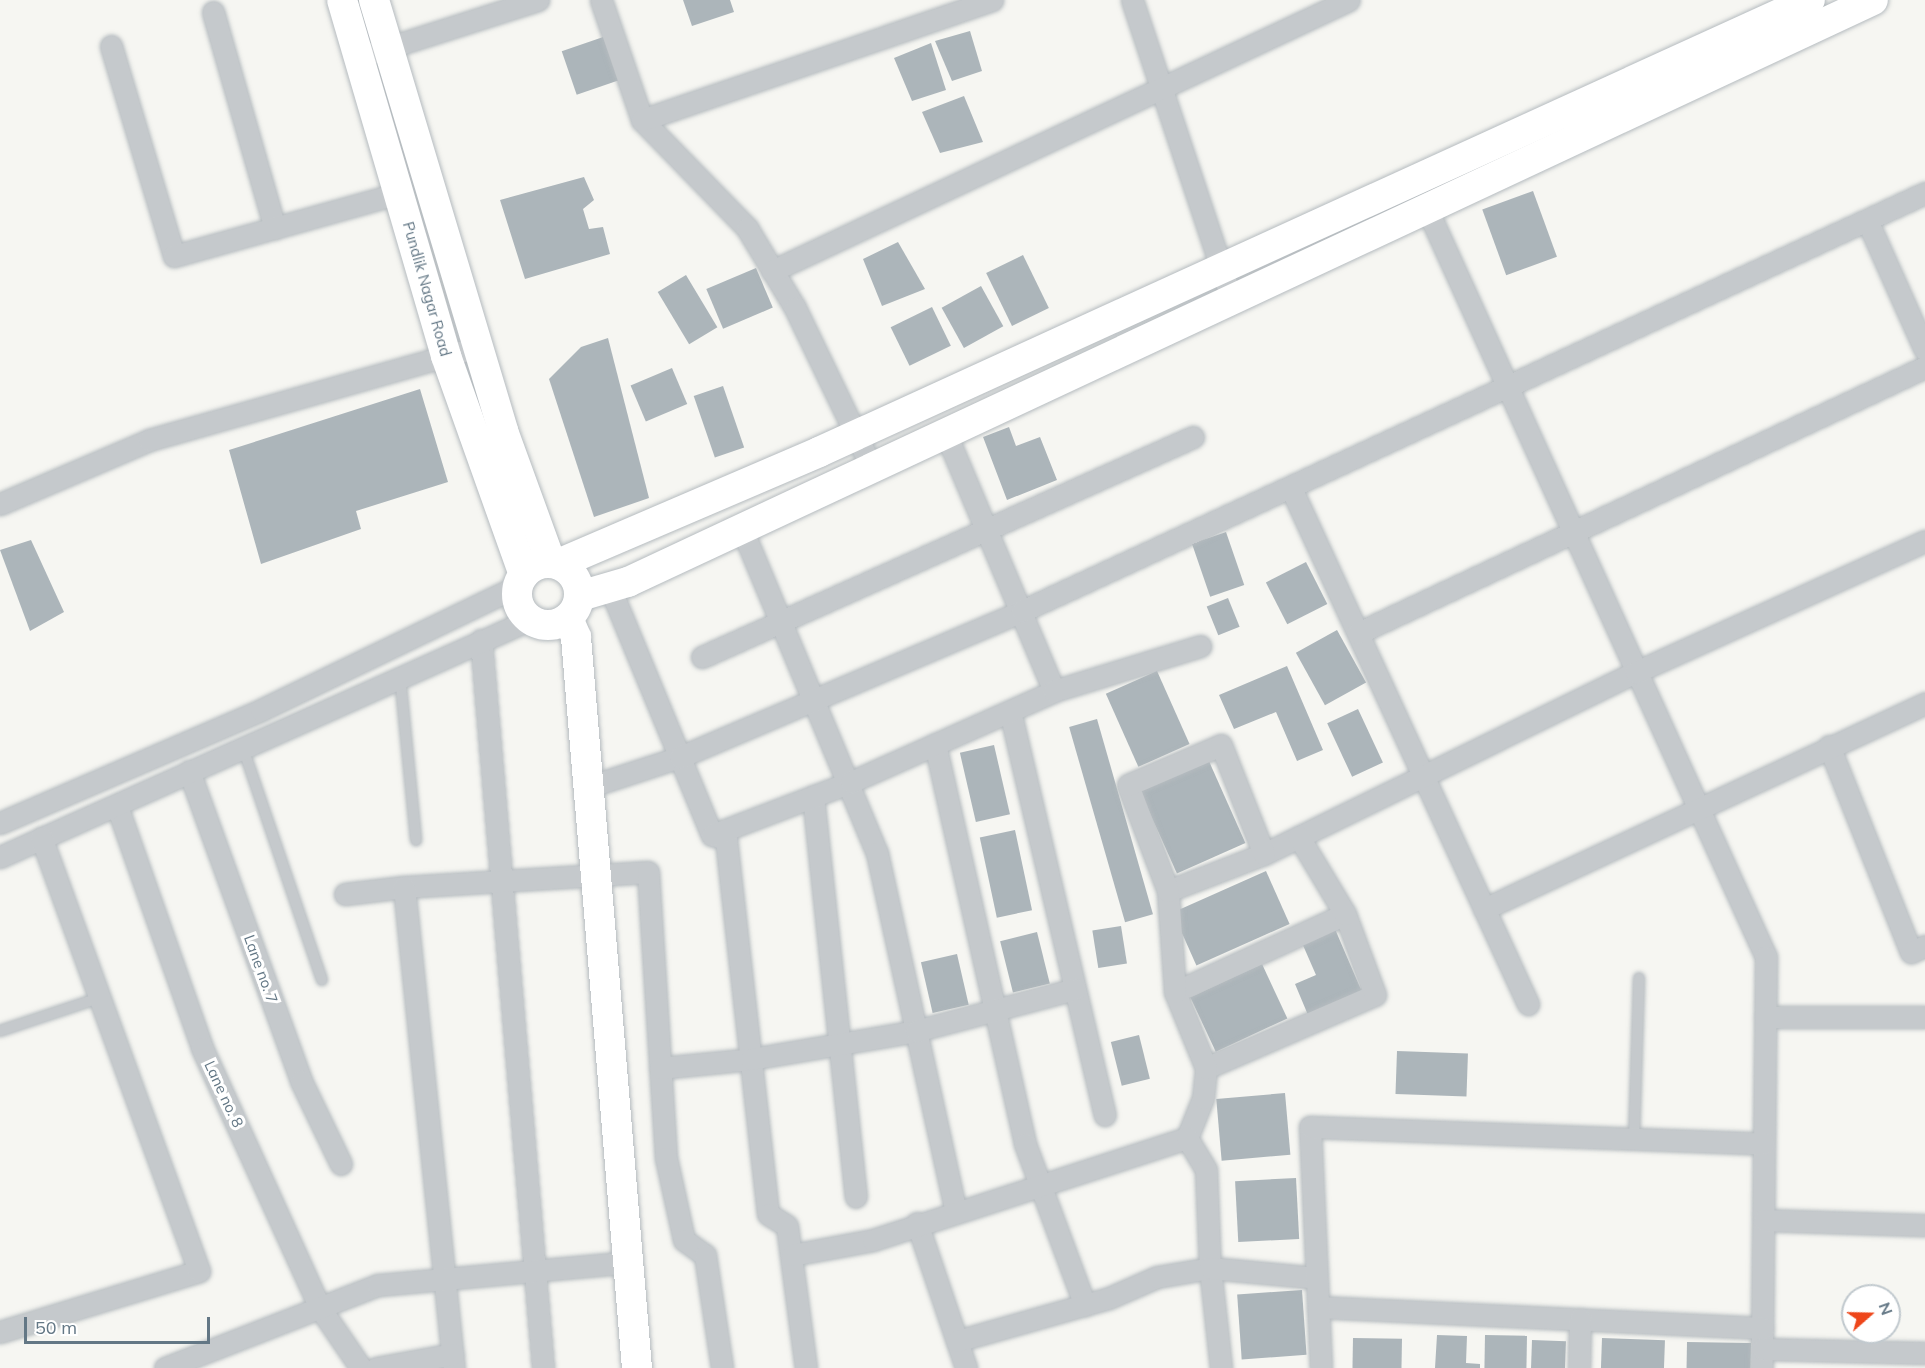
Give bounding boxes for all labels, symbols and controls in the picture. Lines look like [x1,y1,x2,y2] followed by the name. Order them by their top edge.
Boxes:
[399,220,455,358] street label: Pundlik Nagar Road
[240,932,282,1006] street label: Lane no. 7
[201,1058,247,1130] street label: Lane no. 8
[1841,1284,1901,1344] north arrow
[1875,1299,1898,1318] text: N
[27,1305,213,1343] scale bar
[35,1316,77,1339] text: 50 m

